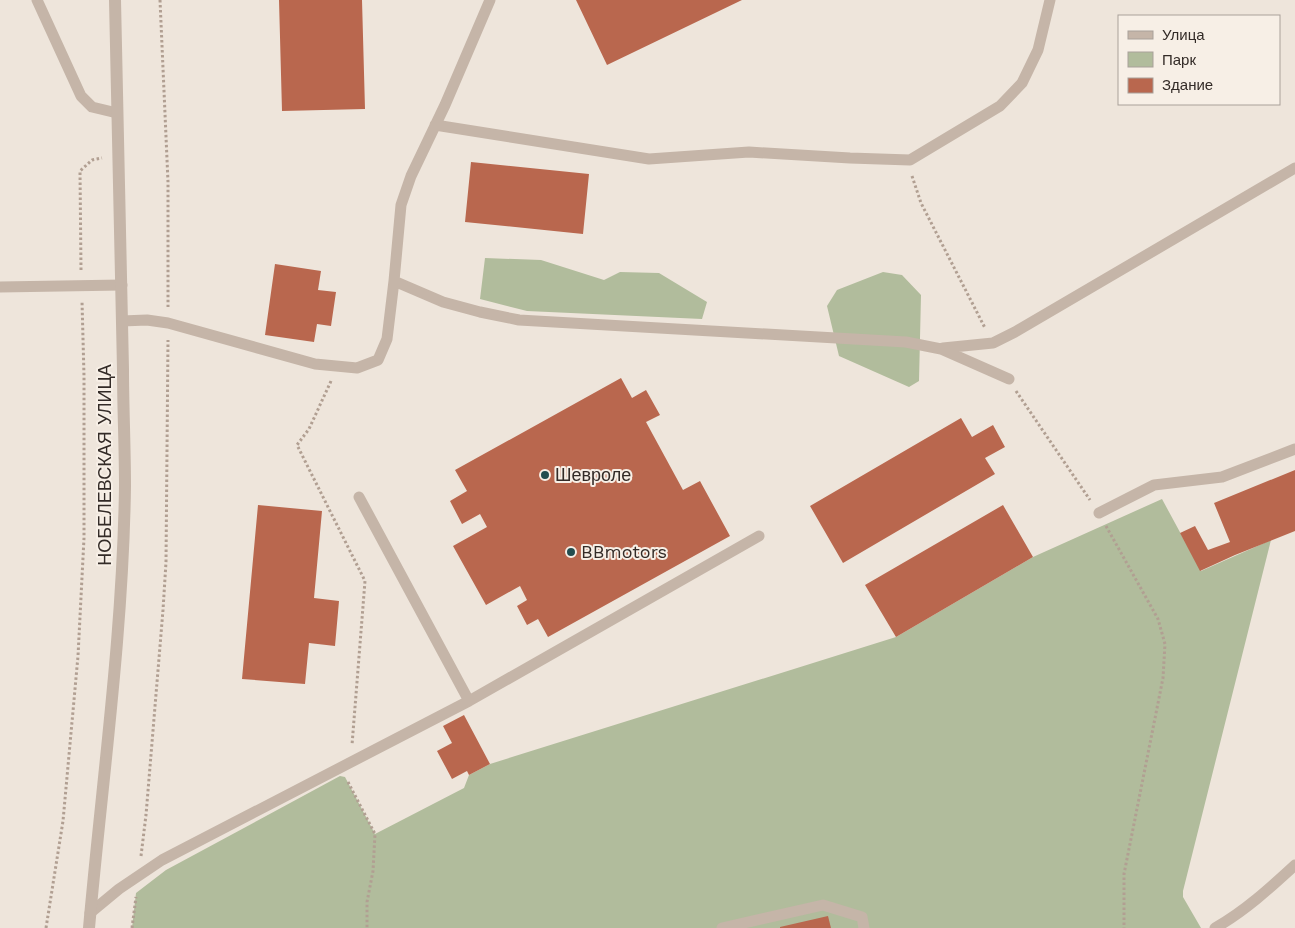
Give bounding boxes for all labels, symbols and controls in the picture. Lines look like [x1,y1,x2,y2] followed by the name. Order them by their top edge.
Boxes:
[1118,15,1280,105] legend
[1162,26,1205,44] text: Улица
[1162,51,1196,69] text: Парк
[1162,76,1213,94] text: Здание
[94,364,115,566] street label: НОБЕЛЕВСКАЯ УЛИЦА
[555,464,631,485] place label: Шевроле
[539,469,551,481] marker: Шевроле
[581,541,667,562] place label: BBmotors
[565,546,577,558] marker: BBmotors

